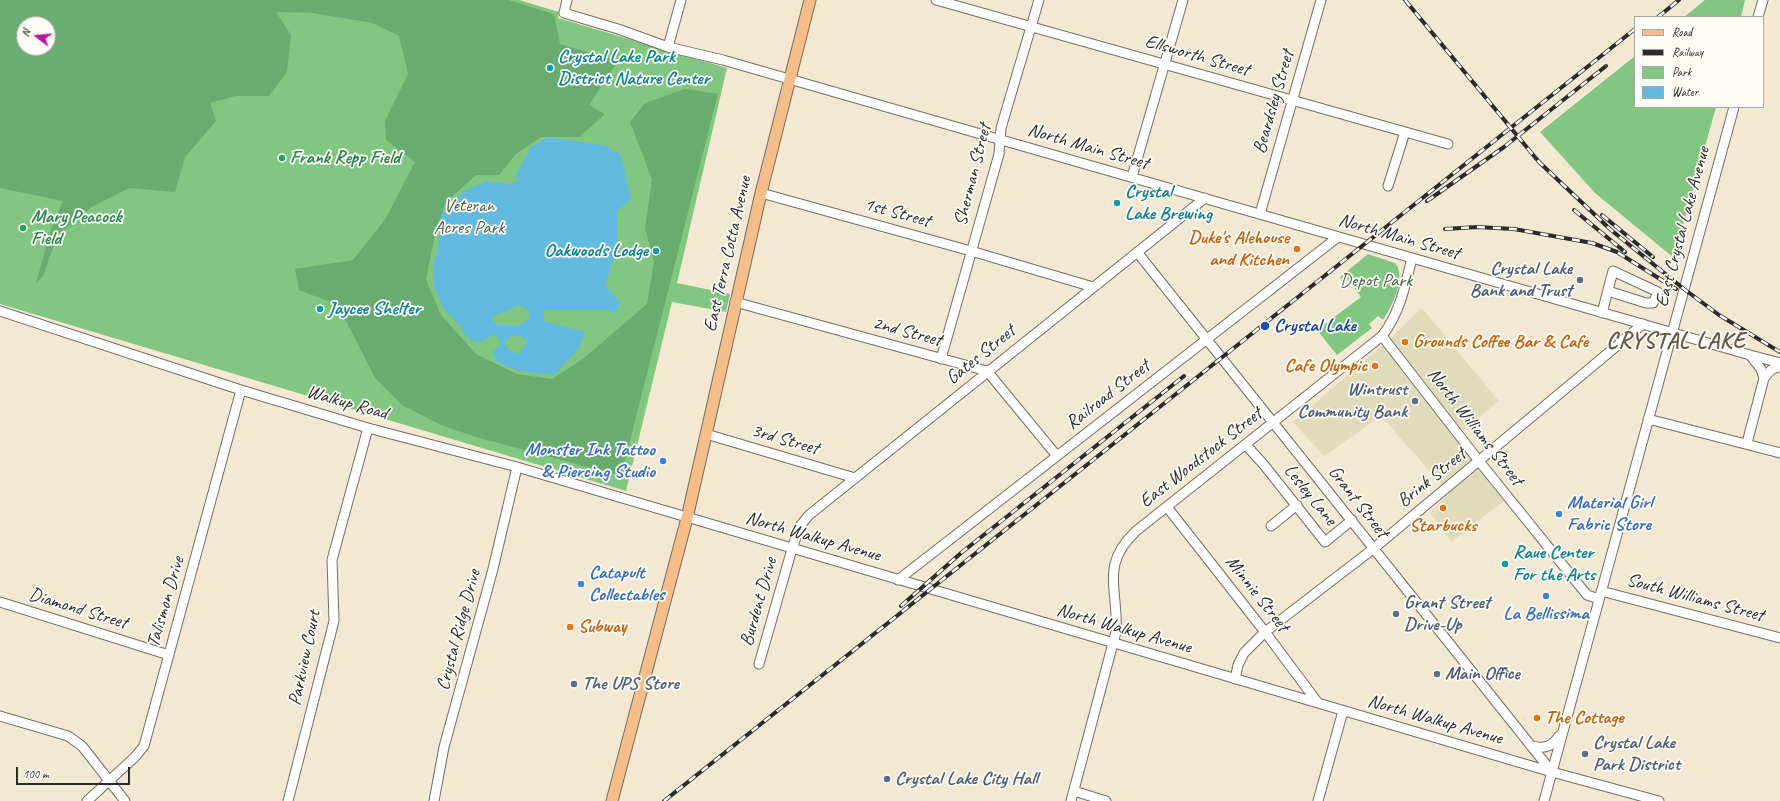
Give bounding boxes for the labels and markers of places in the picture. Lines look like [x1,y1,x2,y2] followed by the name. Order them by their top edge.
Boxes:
[558,46,709,90] place label: Crystal Lake Park District Nature Center
[545,63,555,73] marker: Crystal Lake Park District Nature Center
[290,147,400,169] place label: Frank Repp Field
[277,153,287,163] marker: Frank Repp Field
[1125,181,1212,225] place label: Crystal Lake Brewing
[1112,198,1122,208] marker: Crystal Lake Brewing
[31,206,122,250] place label: Mary Peacock Field
[18,223,28,233] marker: Mary Peacock Field
[1189,227,1289,271] place label: Duke's Alehouse and Kitchen
[544,240,648,262] place label: Oakwoods Lodge
[1292,244,1302,254] marker: Duke's Alehouse and Kitchen
[651,246,661,256] marker: Oakwoods Lodge
[1470,258,1572,302] place label: Crystal Lake Bank and Trust
[1575,275,1585,285] marker: Crystal Lake Bank and Trust
[328,298,420,320] place label: Jaycee Shelter
[315,304,325,314] marker: Jaycee Shelter
[1274,315,1356,337] place label: Crystal Lake
[1259,320,1271,332] marker: Crystal Lake
[1413,331,1588,353] place label: Grounds Coffee Bar & Cafe
[1400,337,1410,347] marker: Grounds Coffee Bar & Cafe
[1284,355,1367,377] place label: Cafe Olympic
[1370,361,1380,371] marker: Cafe Olympic
[1298,379,1407,423] place label: Wintrust Community Bank
[1410,396,1420,406] marker: Wintrust Community Bank
[525,439,655,483] place label: Monster Ink Tattoo & Piercing Studio
[658,456,668,466] marker: Monster Ink Tattoo & Piercing Studio
[1567,492,1652,536] place label: Material Girl Fabric Store
[1438,503,1448,513] marker: Starbucks
[1554,509,1564,519] marker: Material Girl Fabric Store
[1409,515,1477,537] place label: Starbucks
[1513,542,1595,586] place label: Raue Center For the Arts
[1500,559,1510,569] marker: Raue Center For the Arts
[589,562,664,606] place label: Catapult Collectables
[576,579,586,589] marker: Catapult Collectables
[1541,591,1551,601] marker: La Bellissima
[1404,592,1490,636] place label: Grant Street Drive-Up
[1503,603,1589,625] place label: La Bellissima
[1391,609,1401,619] marker: Grant Street Drive-Up
[578,616,626,638] place label: Subway
[565,622,575,632] marker: Subway
[1445,663,1520,685] place label: Main Office
[1432,669,1442,679] marker: Main Office
[582,673,679,695] place label: The UPS Store
[569,679,579,689] marker: The UPS Store
[1545,707,1624,729] place label: The Cottage
[1532,713,1542,723] marker: The Cottage
[1593,732,1680,776] place label: Crystal Lake Park District
[1580,749,1590,759] marker: Crystal Lake Park District
[895,768,1038,790] place label: Crystal Lake City Hall
[882,774,892,784] marker: Crystal Lake City Hall

